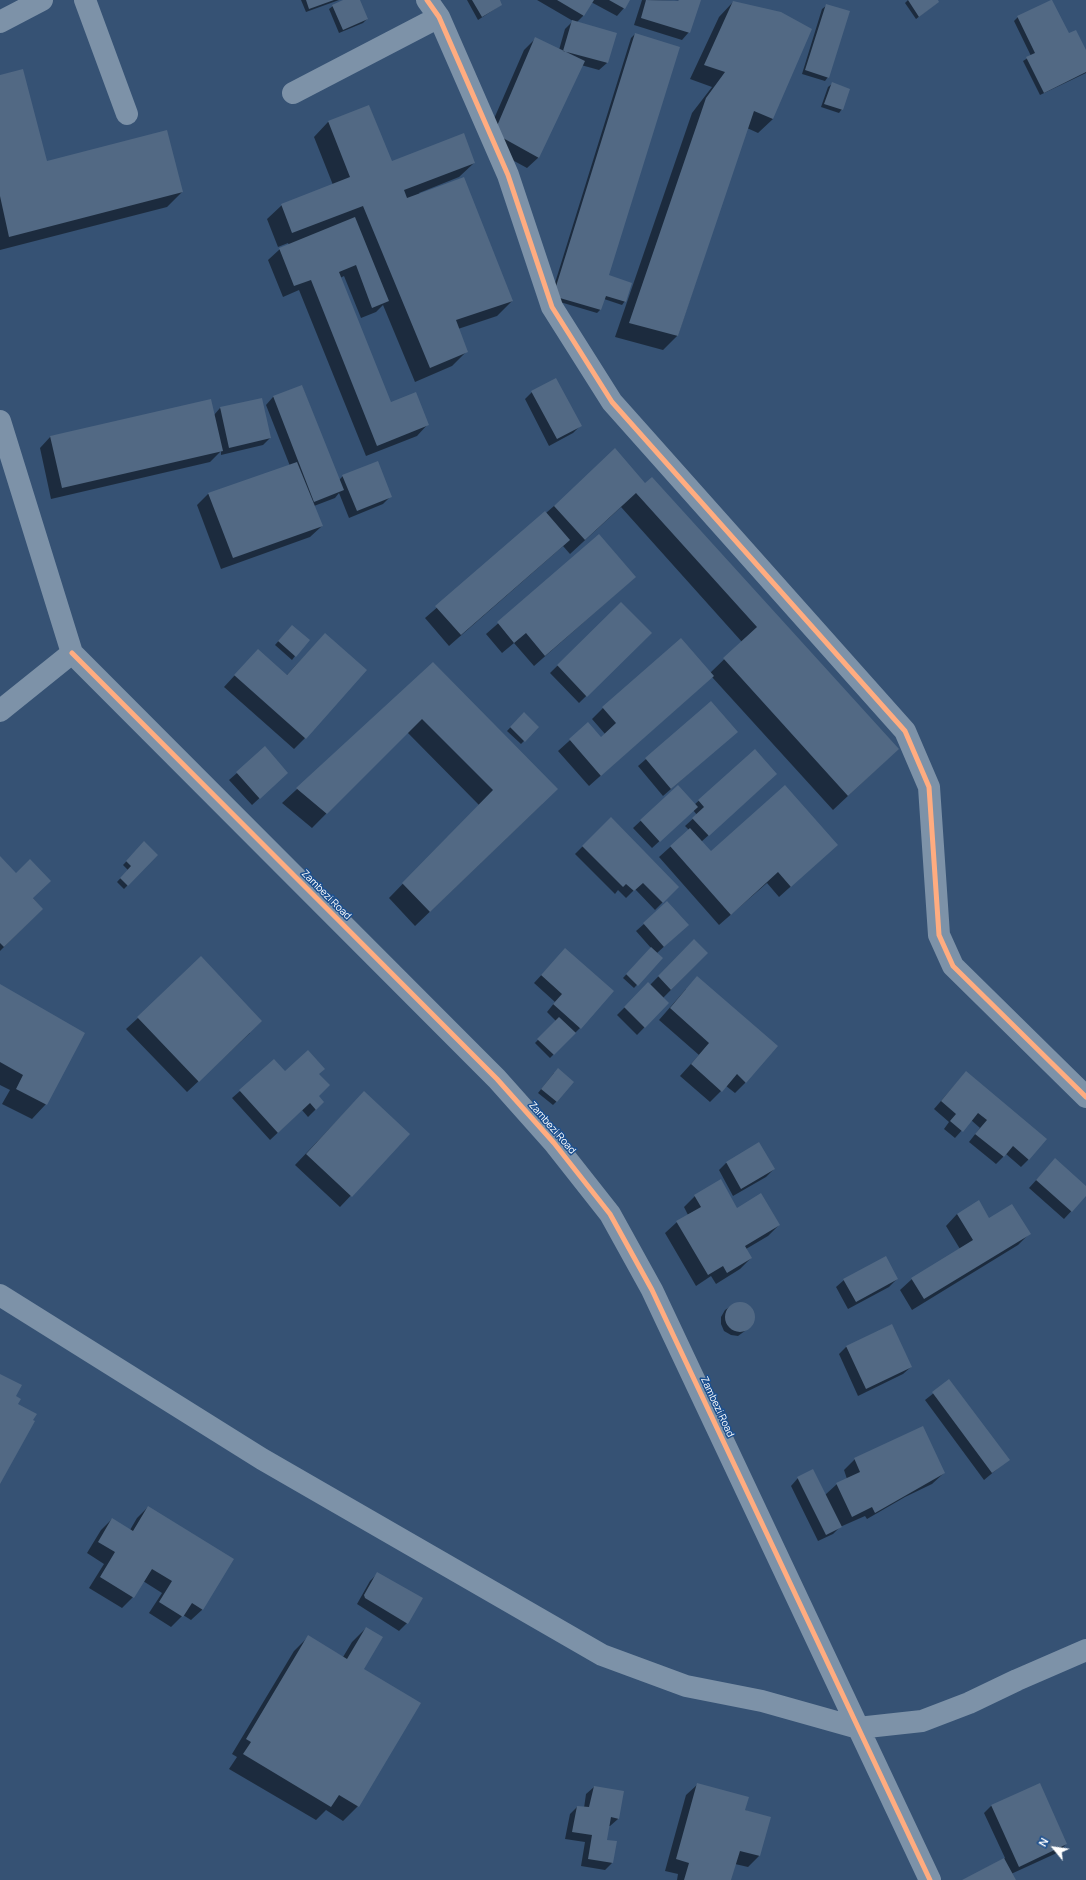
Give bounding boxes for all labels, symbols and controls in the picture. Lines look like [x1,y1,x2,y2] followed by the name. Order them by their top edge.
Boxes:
[299,868,353,922] street label: Zambezi Road
[526,1099,578,1157] street label: Zambezi Road
[698,1375,736,1439] street label: Zambezi Road
[1034,1828,1074,1868] north arrow
[1035,1835,1052,1849] text: N

